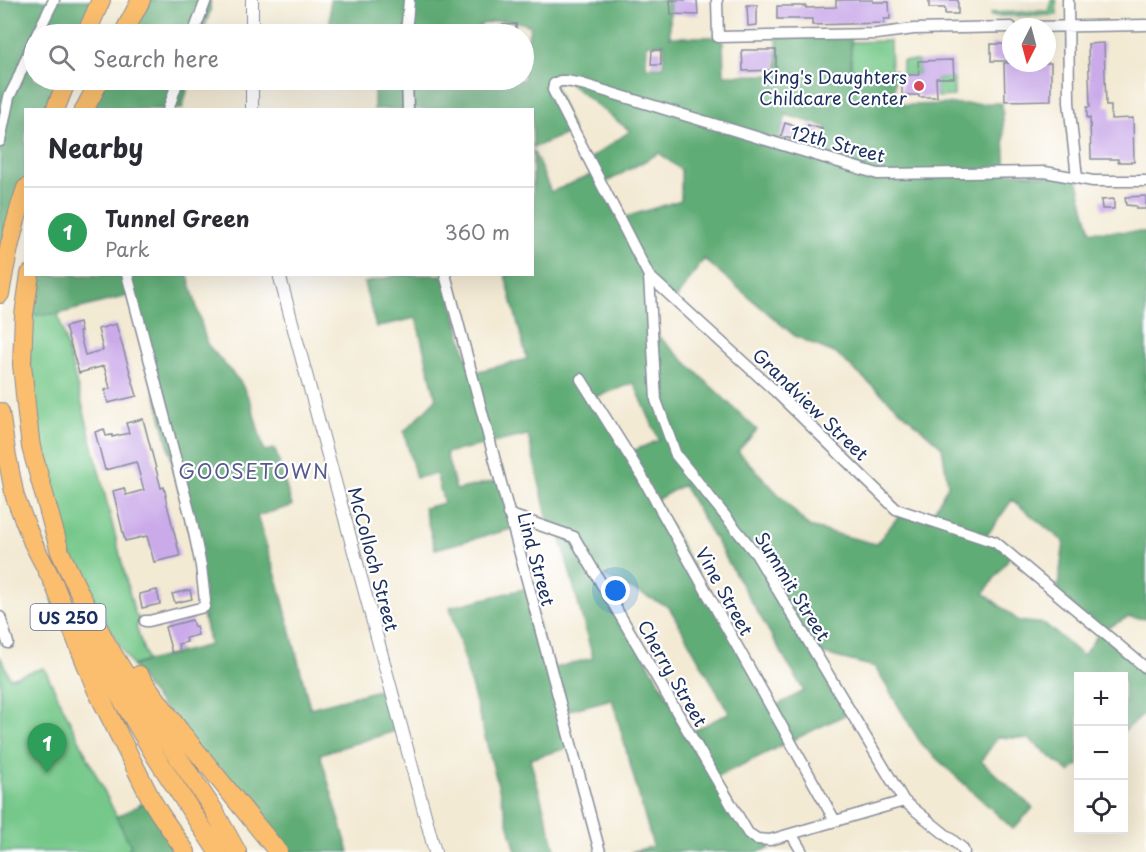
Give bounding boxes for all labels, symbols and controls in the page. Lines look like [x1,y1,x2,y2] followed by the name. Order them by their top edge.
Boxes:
[1002,18,1056,72] north arrow
[24,24,534,90] search box
[45,41,78,74] icon: search
[93,41,219,74] text: Search here
[759,63,908,111] place label: King's Daughters Childcare Center
[912,79,926,93] marker: King's Daughters Childcare Center
[788,117,888,169] street label: 12th Street
[48,128,143,167] text: Nearby
[105,201,250,234] text: Tunnel Green
[63,217,72,247] text: 1
[444,217,510,247] text: 360 m
[105,234,150,264] text: Park
[747,341,875,467] street label: Grandview Street
[178,456,330,486] district label: GOOSETOWN
[342,484,406,634] street label: McColloch Street
[511,509,563,609] street label: Lind Street
[749,526,837,646] street label: Summit Street
[690,542,760,640] street label: Vine Street
[601,576,630,605] your location
[31,604,106,630] road number: US 250
[631,615,715,731] street label: Cherry Street
[1074,672,1128,834] map controls
[1074,672,1128,726] button: +
[28,724,66,773] pin: 1
[1074,726,1128,780] button: −
[1074,780,1128,834] button: locate

